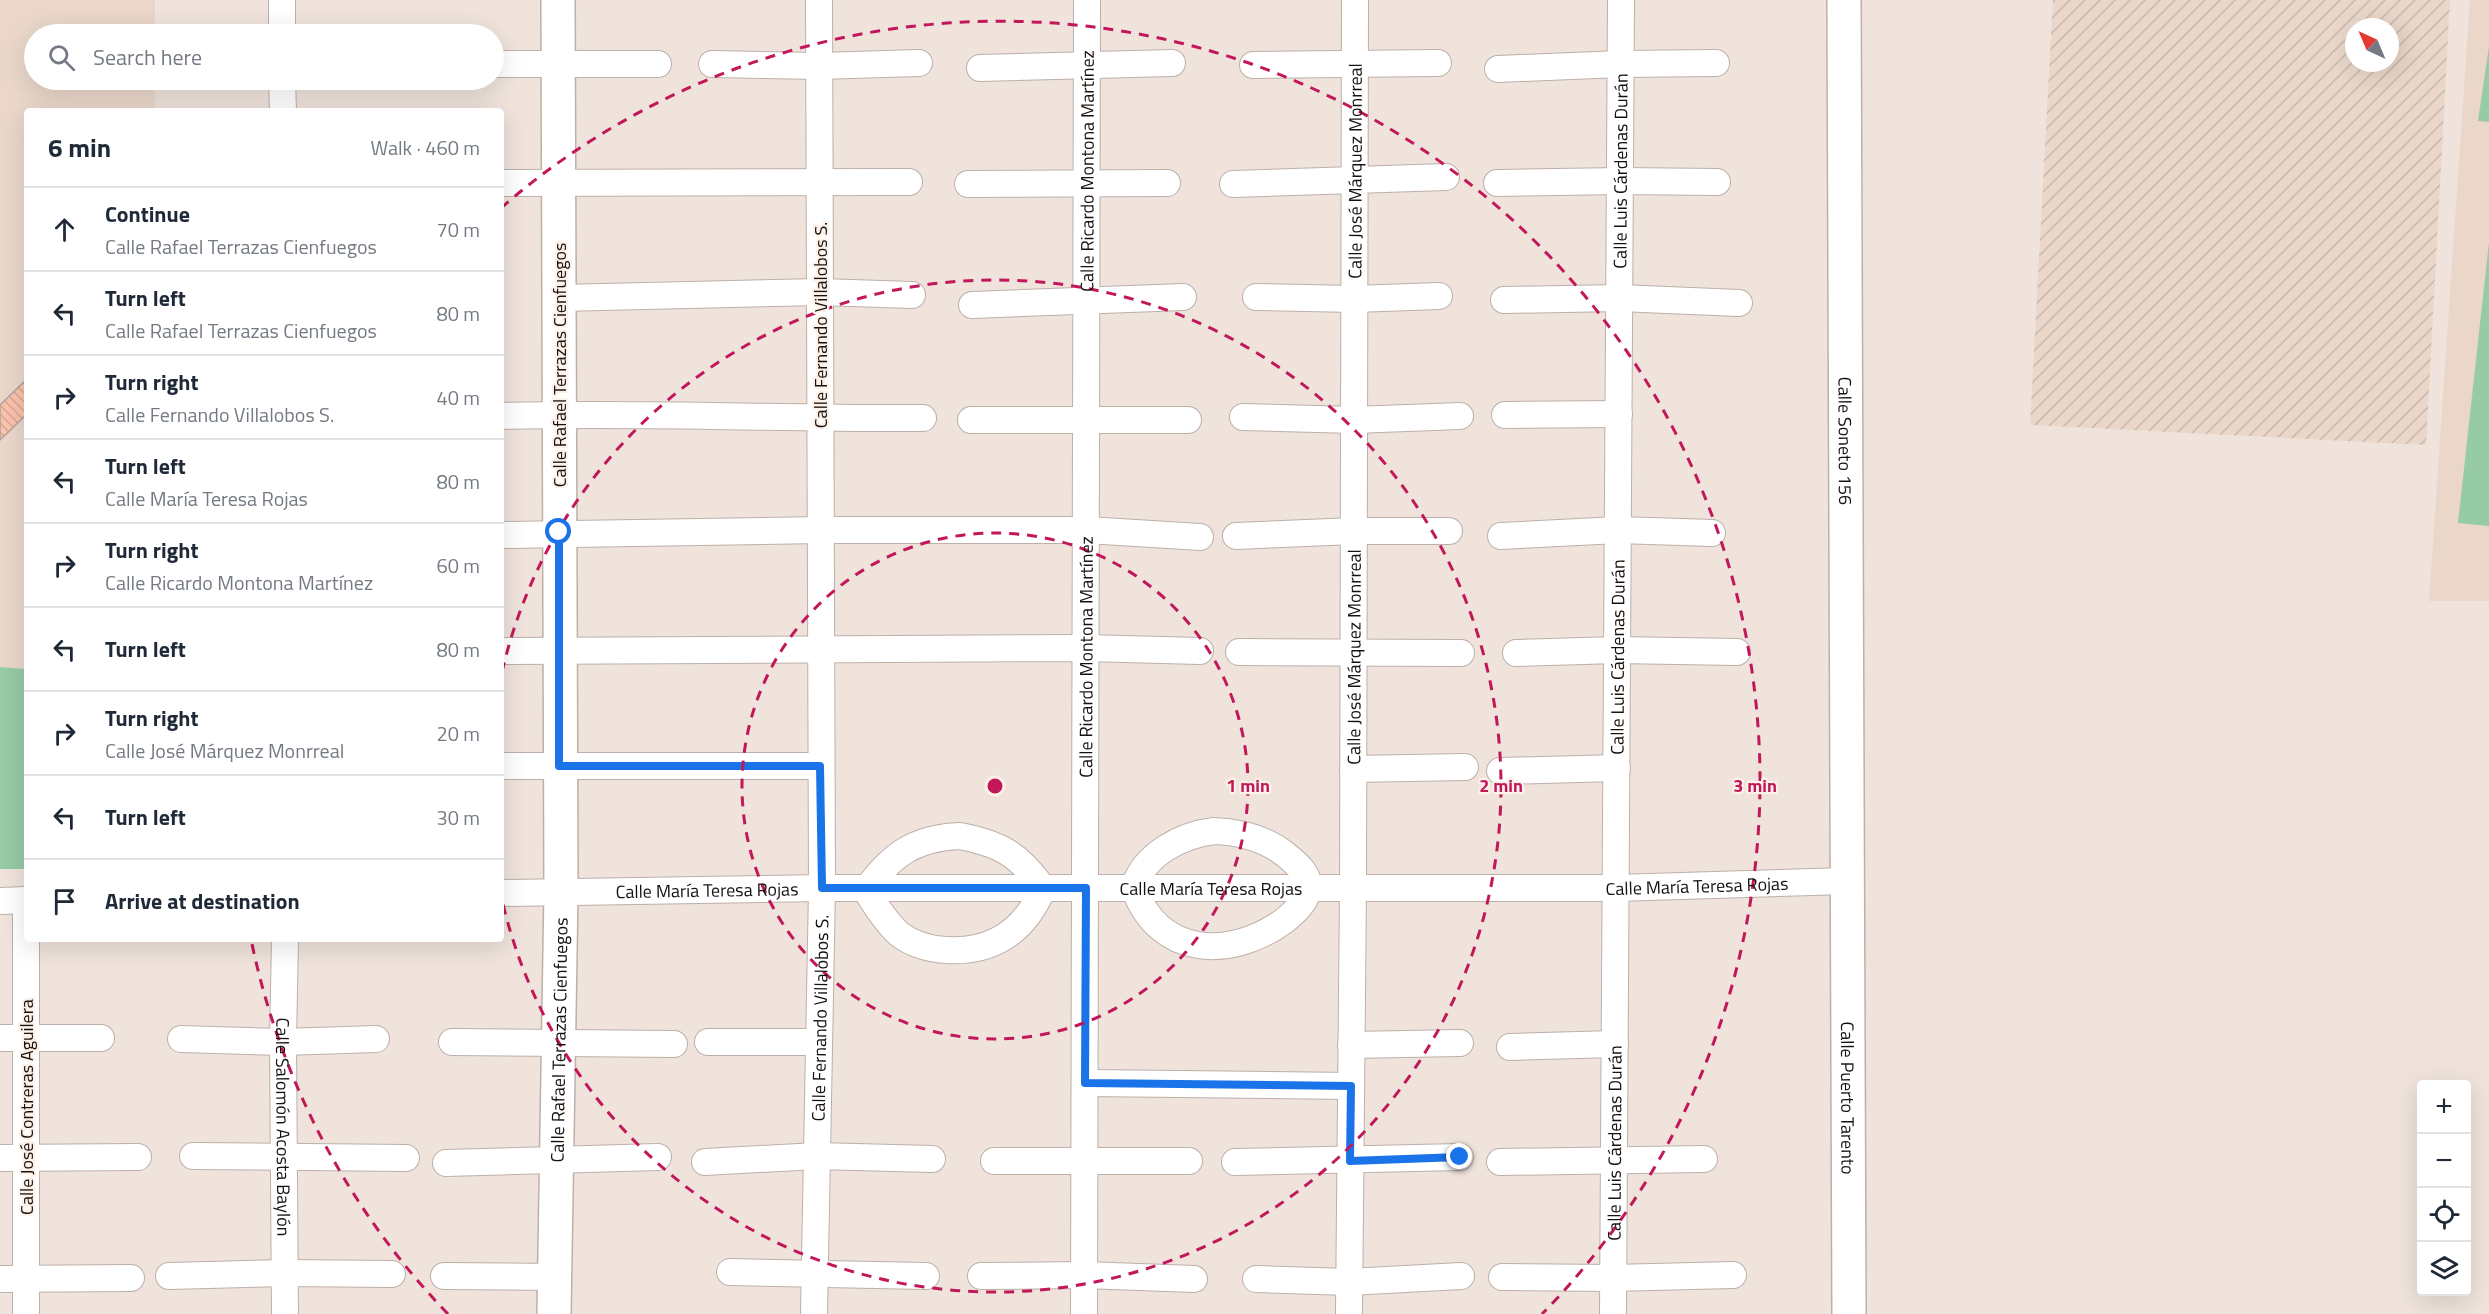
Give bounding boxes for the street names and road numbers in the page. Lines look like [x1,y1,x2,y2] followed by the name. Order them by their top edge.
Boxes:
[1073,50,1100,292] street label: Calle Ricardo Montona Martínez
[1341,63,1368,279] street label: Calle José Márquez Monrreal
[1606,73,1634,269] street label: Calle Luis Cárdenas Durán
[807,222,834,428] street label: Calle Fernando Villalobos S.
[546,243,573,487] street label: Calle Rafael Terrazas Cienfuegos
[1832,377,1859,505] street label: Calle Soneto 156
[1072,536,1099,778] street label: Calle Ricardo Montona Martínez
[1340,549,1367,765] street label: Calle José Márquez Monrreal
[1603,559,1631,755] street label: Calle Luis Cárdenas Durán
[1606,869,1789,902] street label: Calle María Teresa Rojas
[615,875,799,905] street label: Calle María Teresa Rojas
[1120,875,1302,902] street label: Calle María Teresa Rojas
[804,915,835,1122] street label: Calle Fernando Villalobos S.
[543,917,574,1163] street label: Calle Rafael Terrazas Cienfuegos
[13,999,40,1215] street label: Calle José Contreras Aguilera
[269,1017,298,1236] street label: Calle Salomón Acosta Baylón
[1834,1021,1862,1175] street label: Calle Puerto Tarento
[1600,1045,1628,1241] street label: Calle Luis Cárdenas Durán

